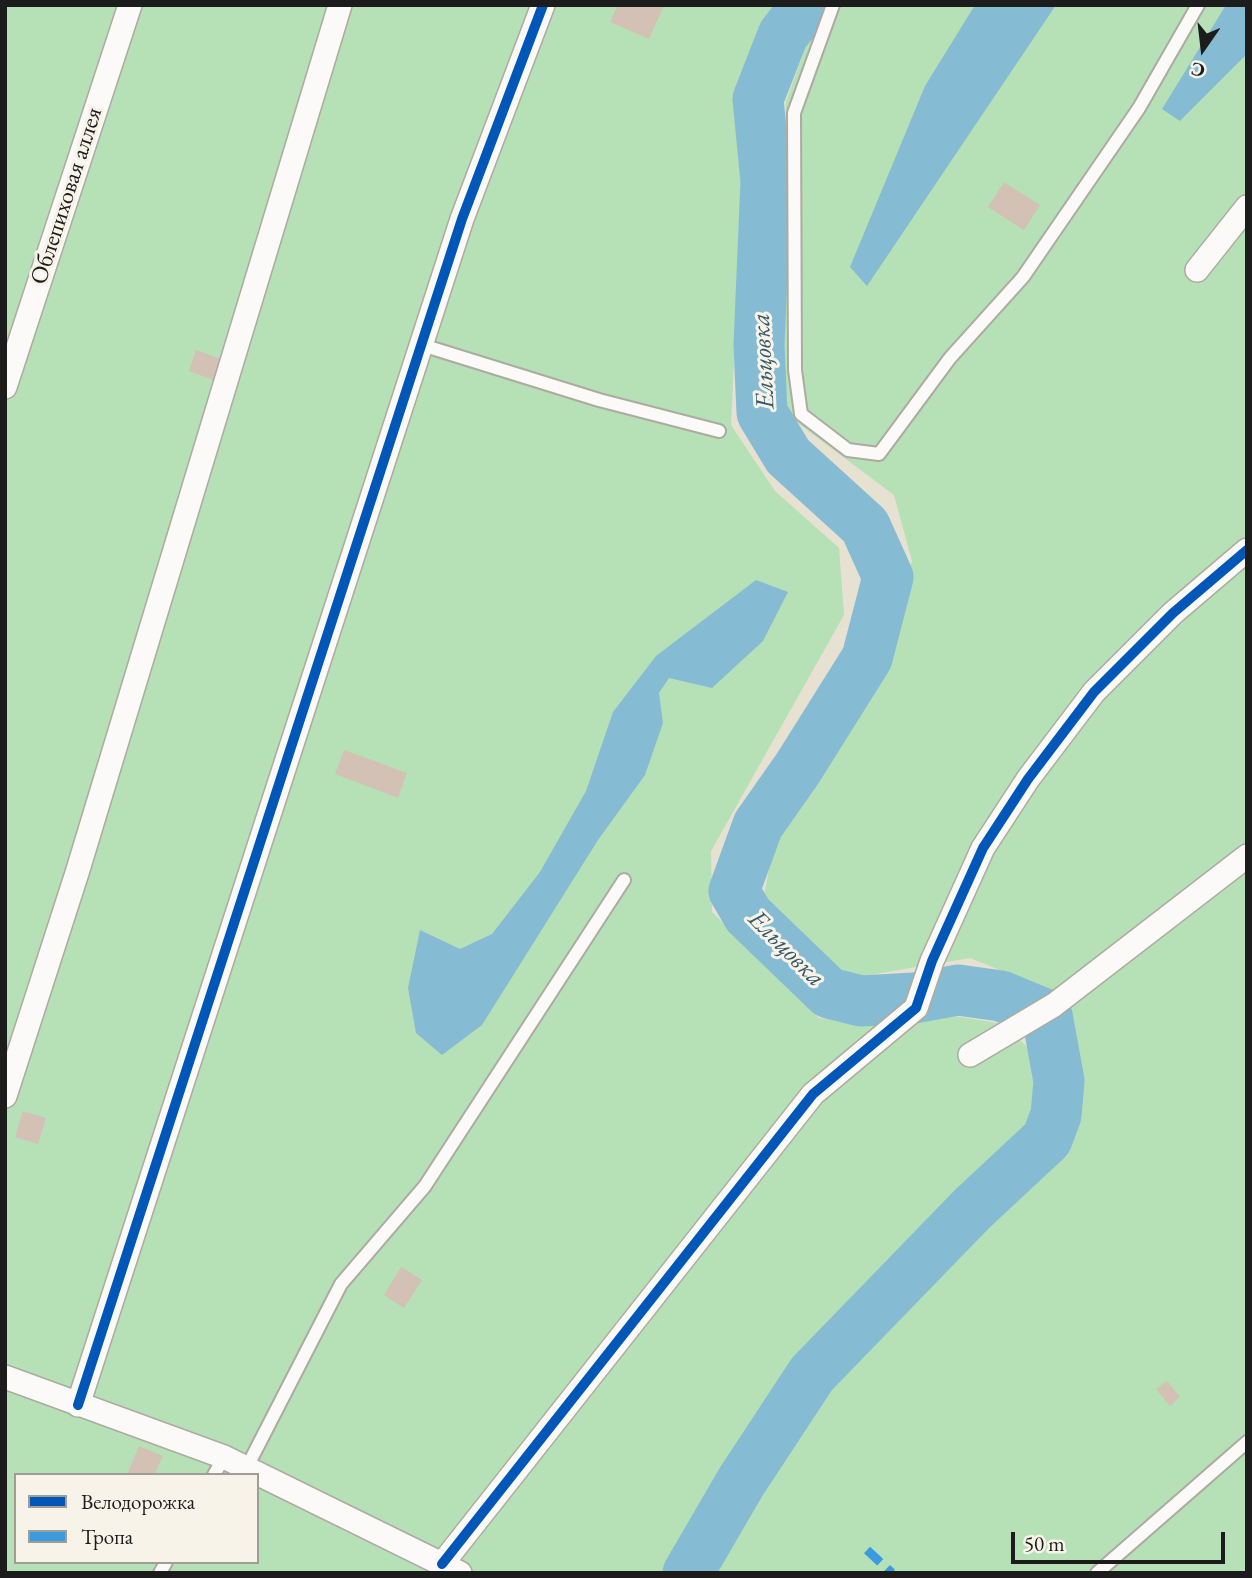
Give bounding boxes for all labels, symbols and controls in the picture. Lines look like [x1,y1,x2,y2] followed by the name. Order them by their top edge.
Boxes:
[1168,14,1238,84] north arrow
[1188,56,1207,84] text: С
[25,104,109,288] street label: Облепиховая аллея
[746,312,782,410] water label: Ельцовка
[741,904,831,994] water label: Ельцовка
[14,1473,259,1564] legend
[81,1488,195,1515] text: Велодорожка
[1014,1518,1228,1562] scale bar
[81,1523,133,1550] text: Тропа
[1024,1530,1065,1557] text: 50 m

